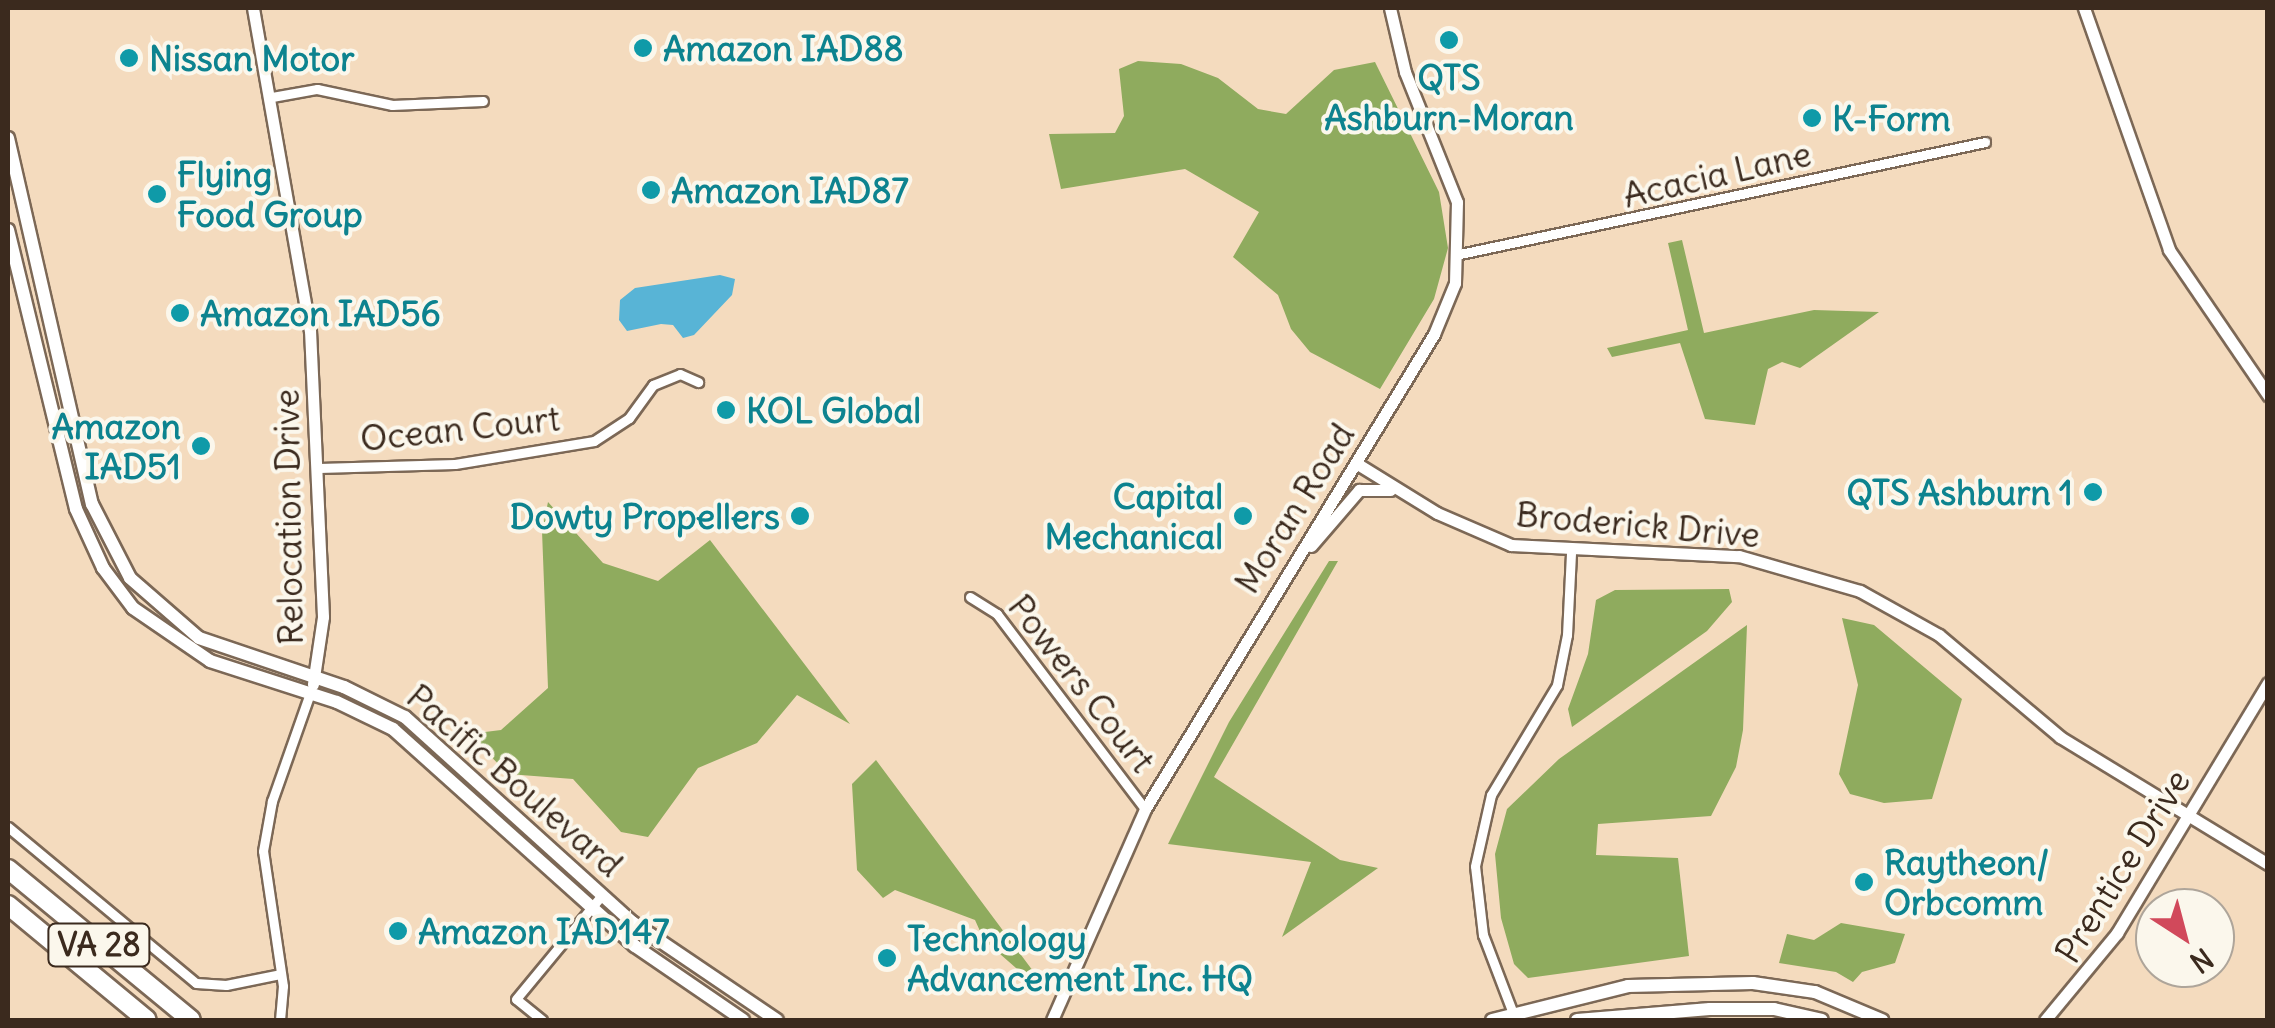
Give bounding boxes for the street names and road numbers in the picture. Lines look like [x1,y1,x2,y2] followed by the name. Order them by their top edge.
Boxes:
[1619,132,1815,216] street label: Acacia Lane
[265,389,311,645] street label: Relocation Drive
[358,397,562,459] street label: Ocean Court
[1225,415,1363,601] street label: Moran Road
[1514,492,1762,556] street label: Broderick Drive
[1000,586,1164,780] street label: Powers Court
[399,675,631,885] street label: Pacific Boulevard
[2046,762,2198,970] street label: Prentice Drive
[46,918,152,972] road number: VA 28

